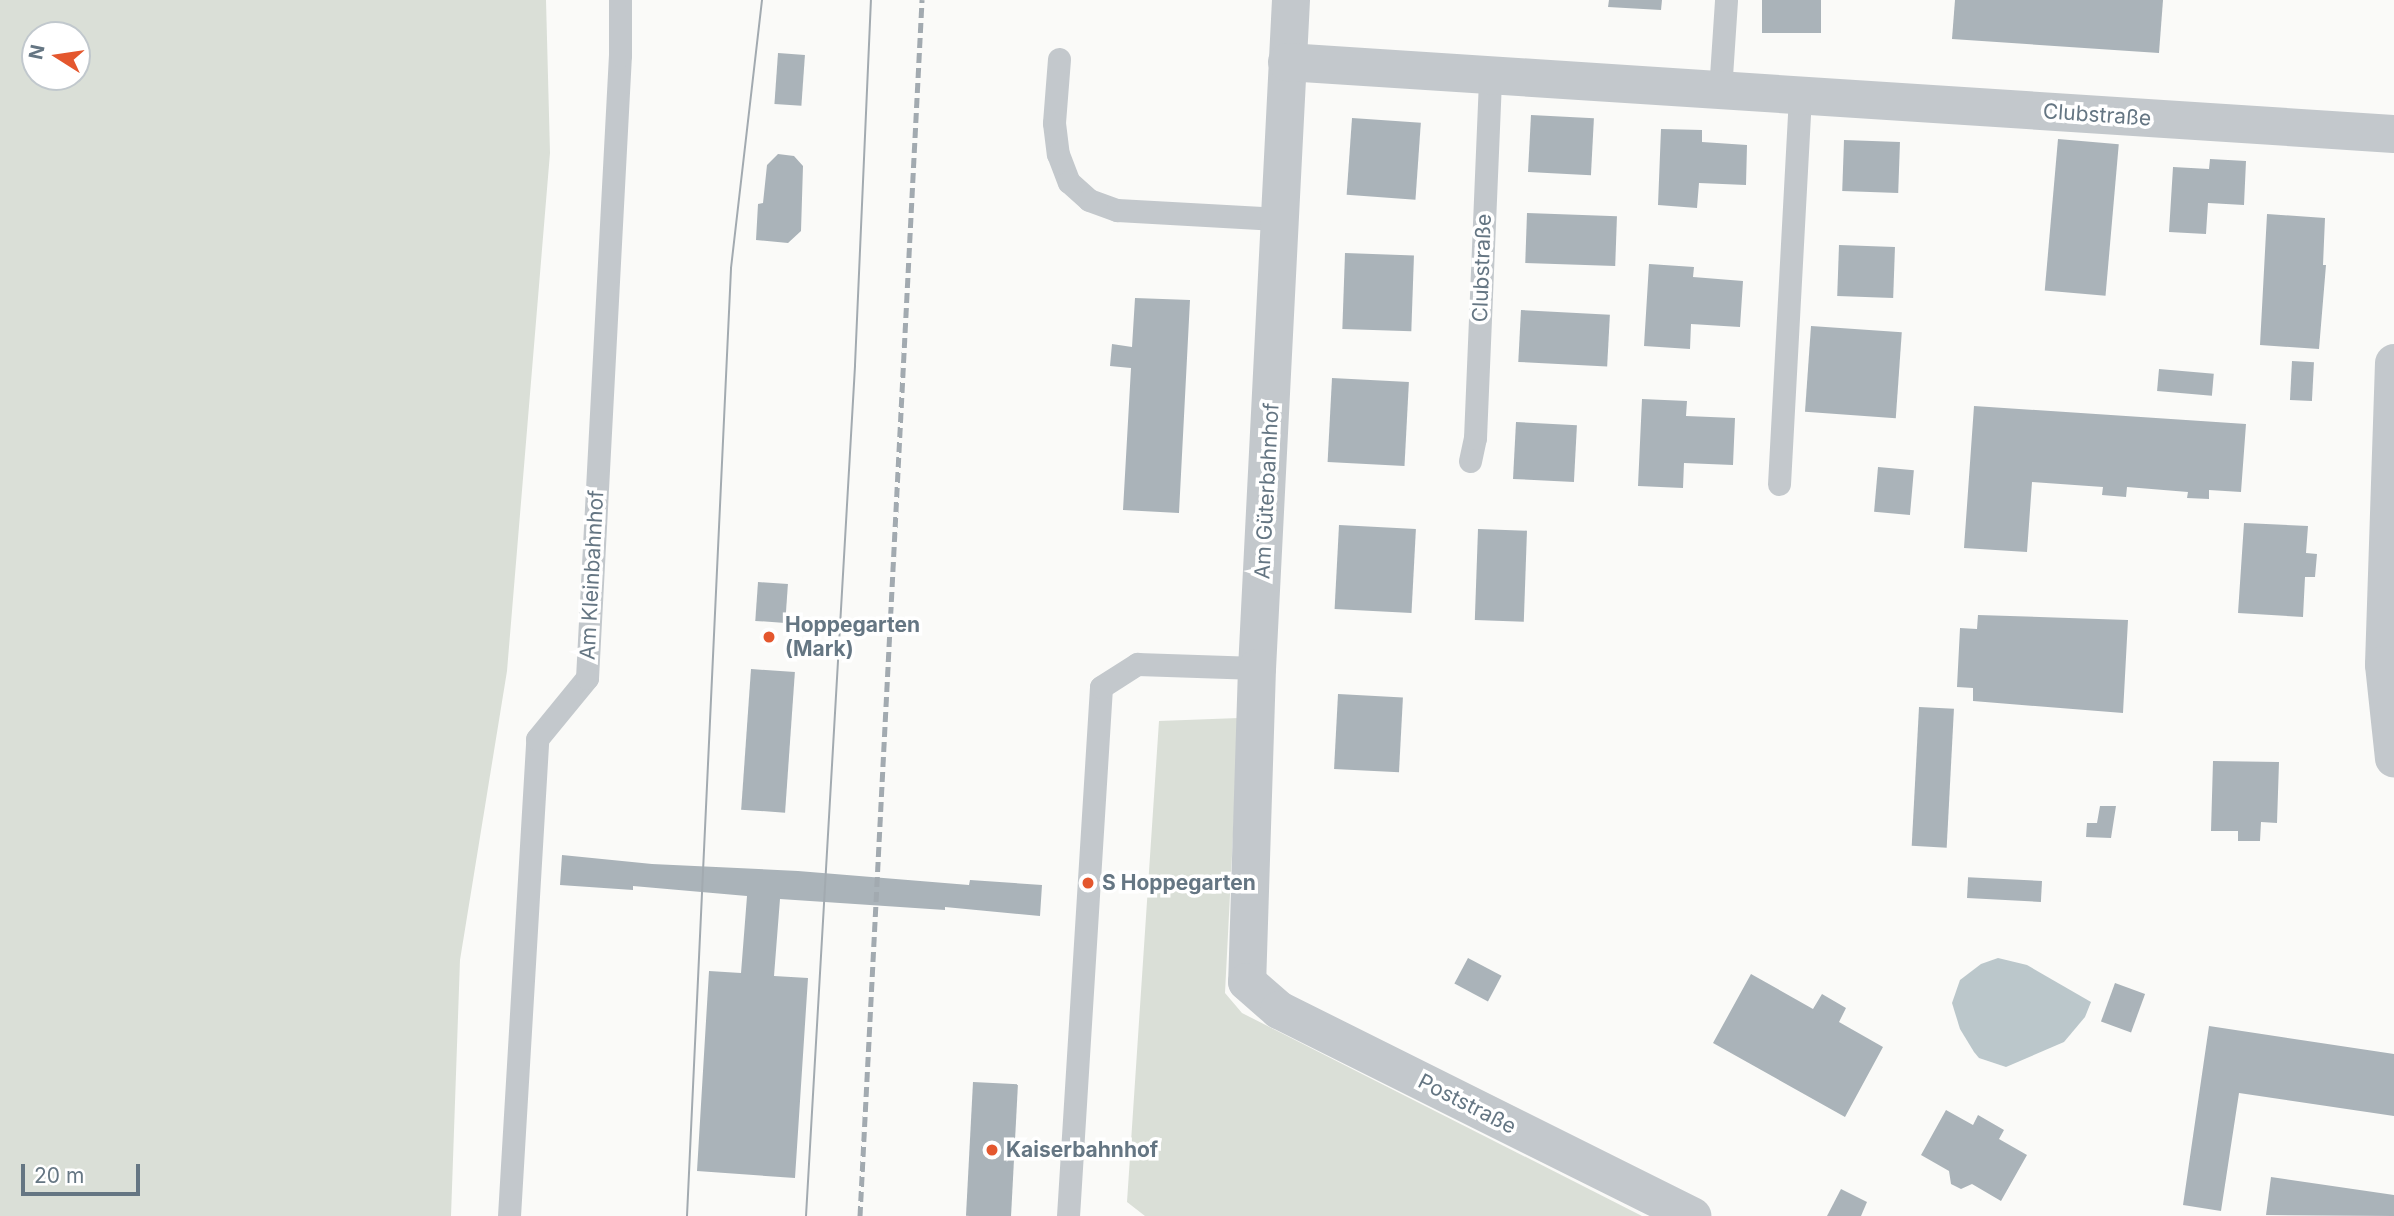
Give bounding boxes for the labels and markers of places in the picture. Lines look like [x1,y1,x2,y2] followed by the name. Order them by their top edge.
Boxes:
[785,612,920,662] place label: Hoppegarten (Mark)
[759,627,779,647] marker: Hoppegarten (Mark)
[1102,870,1256,896] place label: S Hoppegarten
[1080,875,1096,891] marker: S Hoppegarten
[1006,1137,1158,1163] place label: Kaiserbahnhof
[984,1142,1000,1158] marker: Kaiserbahnhof

